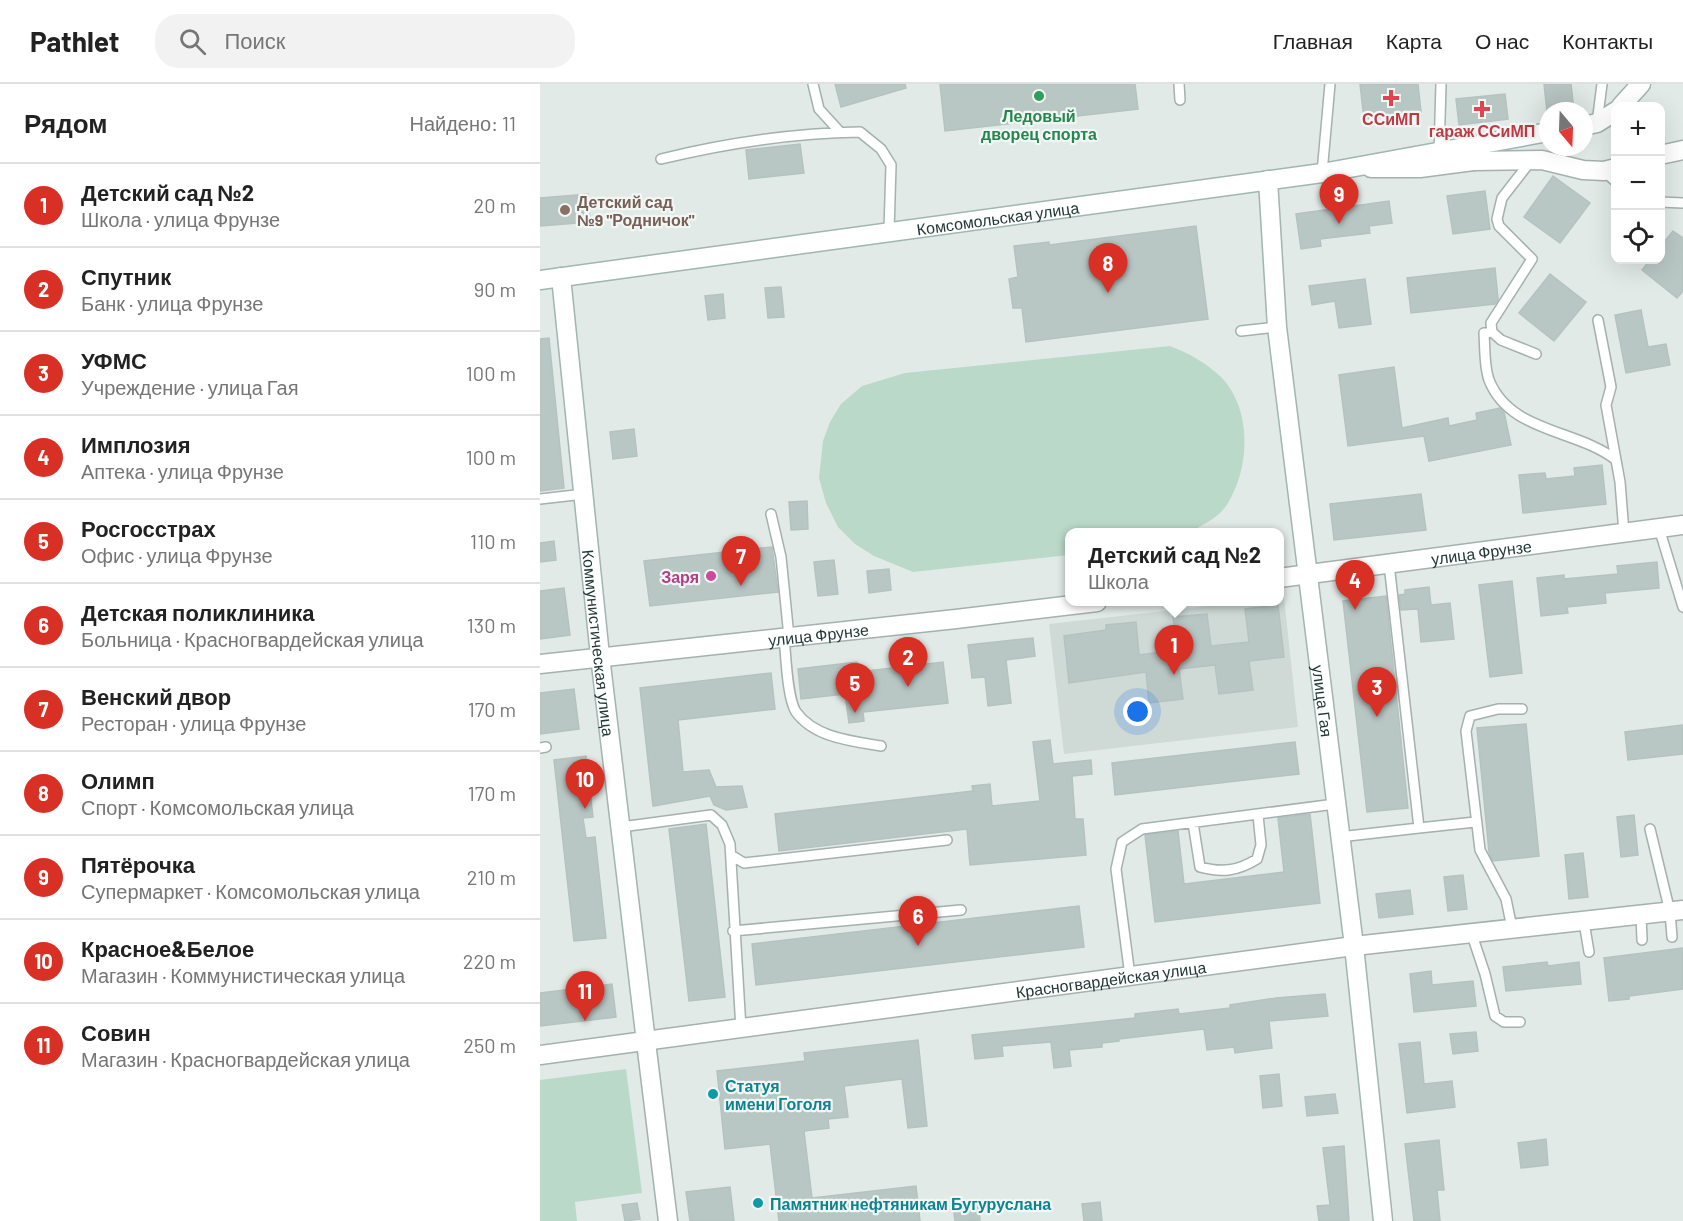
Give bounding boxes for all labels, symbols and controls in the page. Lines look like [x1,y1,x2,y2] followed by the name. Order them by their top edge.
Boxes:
[155,14,575,68] search box
[30,24,119,58] text: Pathlet
[176,25,209,58] icon: search
[224,27,285,53] text: Поиск
[1273,28,1353,53] text: Главная
[1386,28,1442,53] text: Карта
[1475,28,1529,53] text: О нас
[1562,28,1653,53] text: Контакты
[1032,89,1046,103] marker: Ледовый дворец спорта
[1382,89,1400,107] marker: ССиМП
[1473,100,1491,118] marker: гараж ССиМП
[1539,102,1593,156] north arrow
[1611,102,1665,264] map controls
[1611,102,1665,156] button: +
[981,106,1097,143] place label: Ледовый дворец спорта
[24,107,107,138] text: Рядом
[1362,109,1420,128] place label: ССиМП
[409,111,516,135] text: Найдено: 11
[1429,121,1535,140] place label: гараж ССиМП
[1611,156,1665,210] button: −
[1320,174,1358,224] pin: 9
[81,179,254,205] text: Детский сад №2
[577,192,695,229] place label: Детский сад №9 "Родничок"
[40,193,47,217] text: 1
[473,193,516,217] text: 20 m
[915,197,1080,238] street label: Комсомольская улица
[558,203,572,217] marker: Детский сад №9 "Родничок"
[81,207,280,231] text: Школа · улица Фрунзе
[1611,210,1665,264] button: locate
[1088,244,1128,293] pin: 8
[81,263,171,289] text: Спутник
[38,277,49,301] text: 2
[474,277,516,301] text: 90 m
[81,291,263,315] text: Банк · улица Фрунзе
[81,347,147,373] text: УФМС
[38,361,49,385] text: 3
[466,361,516,385] text: 100 m
[81,375,299,399] text: Учреждение · улица Гая
[81,431,191,457] text: Имплозия
[37,445,50,469] text: 4
[466,445,516,469] text: 100 m
[81,459,284,483] text: Аптека · улица Фрунзе
[81,515,216,541] text: Росгосстрах
[1065,528,1284,606] popup
[38,529,49,553] text: 5
[470,529,516,553] text: 110 m
[1430,535,1533,567] street label: улица Фрунзе
[722,536,760,586] pin: 7
[1088,541,1261,567] text: Детский сад №2
[81,543,273,567] text: Офис · улица Фрунзе
[580,549,619,738] street label: Коммунистическая улица
[1336,560,1374,610] pin: 4
[661,567,699,586] place label: Заря
[704,569,718,583] marker: Заря
[1088,569,1149,593] text: Школа
[81,599,315,625] text: Детская поликлиника
[38,613,49,637] text: 6
[467,613,516,637] text: 130 m
[767,619,870,649] street label: улица Фрунзе
[1154,626,1194,675] pin: 1
[81,627,424,651] text: Больница · Красногвардейская улица
[888,638,928,687] pin: 2
[836,664,874,713] pin: 5
[1310,664,1337,738] street label: улица Гая
[1358,668,1396,717] pin: 3
[81,683,231,709] text: Венский двор
[39,697,48,721] text: 7
[468,697,516,721] text: 170 m
[1123,697,1152,726] your location
[81,711,306,735] text: Ресторан · улица Фрунзе
[566,760,604,809] pin: 10
[81,767,155,793] text: Олимп
[38,781,49,805] text: 8
[468,781,516,805] text: 170 m
[81,795,354,819] text: Спорт · Комсомольская улица
[81,851,195,877] text: Пятёрочка
[38,865,49,889] text: 9
[467,865,516,889] text: 210 m
[81,879,420,903] text: Супермаркет · Комсомольская улица
[898,896,938,946] pin: 6
[81,935,254,961] text: Красное&Белое
[34,949,53,973] text: 10
[463,949,516,973] text: 220 m
[1015,956,1207,1001] street label: Красногвардейская улица
[81,963,405,987] text: Магазин · Коммунистическая улица
[566,972,604,1021] pin: 11
[81,1019,151,1045] text: Совин
[36,1033,51,1057] text: 11
[463,1033,516,1057] text: 250 m
[81,1047,410,1071] text: Магазин · Красногвардейская улица
[725,1076,832,1113] place label: Статуя имени Гоголя
[706,1087,720,1101] marker: Статуя имени Гоголя
[770,1194,1051,1213] place label: Памятник нефтяникам Бугуруслана
[751,1196,765,1210] marker: Памятник нефтяникам Бугуруслана

